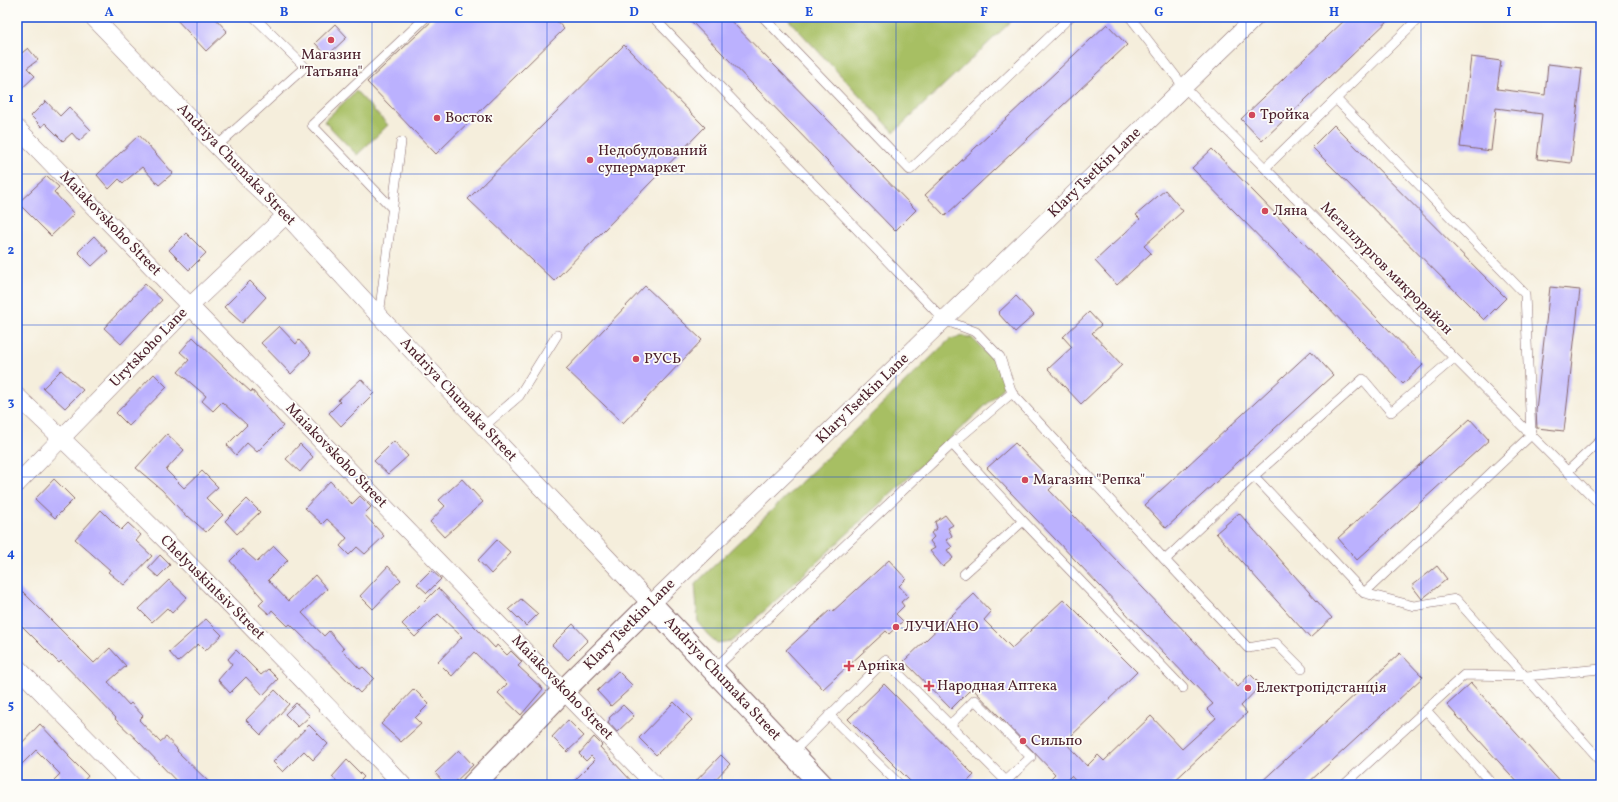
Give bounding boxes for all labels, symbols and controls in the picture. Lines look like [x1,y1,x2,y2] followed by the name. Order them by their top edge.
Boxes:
[104,4,114,22] text: A
[280,4,289,22] text: B
[455,4,463,22] text: C
[629,4,639,22] text: D
[805,4,813,22] text: E
[980,4,988,22] text: F
[1154,4,1164,22] text: G
[1329,4,1339,22] text: H
[1507,4,1512,22] text: I
[326,35,336,45] marker: Магазин "Татьяна"
[299,45,363,83] place label: Магазин "Татьяна"
[8,90,14,108] text: 1
[172,99,300,231] street label: Andriya Chumaka Street
[1260,105,1309,126] place label: Тройка
[445,108,493,129] place label: Восток
[1247,110,1257,120] marker: Тройка
[432,113,442,123] marker: Восток
[1044,123,1146,223] street label: Klary Tsetkin Lane
[598,141,707,179] place label: Недобудований супермаркет
[585,155,595,165] marker: Недобудований супермаркет
[54,167,166,281] street label: Maiakovskoho Street
[1315,198,1457,340] street label: Металлургов микрорайон
[1273,201,1308,222] place label: Ляна
[1260,206,1270,216] marker: Ляна
[8,242,15,260] text: 2
[105,303,193,393] street label: Urytskoho Lane
[395,333,521,467] street label: Andriya Chumaka Street
[644,349,681,370] place label: РУСЬ
[812,349,914,449] street label: Klary Tsetkin Lane
[631,354,641,364] marker: РУСЬ
[8,394,15,412] text: 3
[280,399,392,513] street label: Maiakovskoho Street
[1033,470,1145,491] place label: Магазин "Репка"
[1020,475,1030,485] marker: Магазин "Репка"
[155,531,269,645] street label: Chelyuskintsiv Street
[7,545,15,563] text: 4
[579,574,681,676] street label: Klary Tsetkin Lane
[659,612,785,746] street label: Andriya Chumaka Street
[904,617,979,638] place label: ЛУЧИАНО
[891,622,901,632] marker: ЛУЧИАНО
[506,631,618,745] street label: Maiakovskoho Street
[857,656,905,677] place label: Арніка
[844,661,854,671] marker: Арніка
[937,676,1057,697] place label: Народная Аптека
[1256,678,1387,699] place label: Електропідстанція
[924,681,934,691] marker: Народная Аптека
[1243,683,1253,693] marker: Електропідстанція
[8,697,14,715] text: 5
[1031,731,1082,752] place label: Сильпо
[1018,736,1028,746] marker: Сильпо

